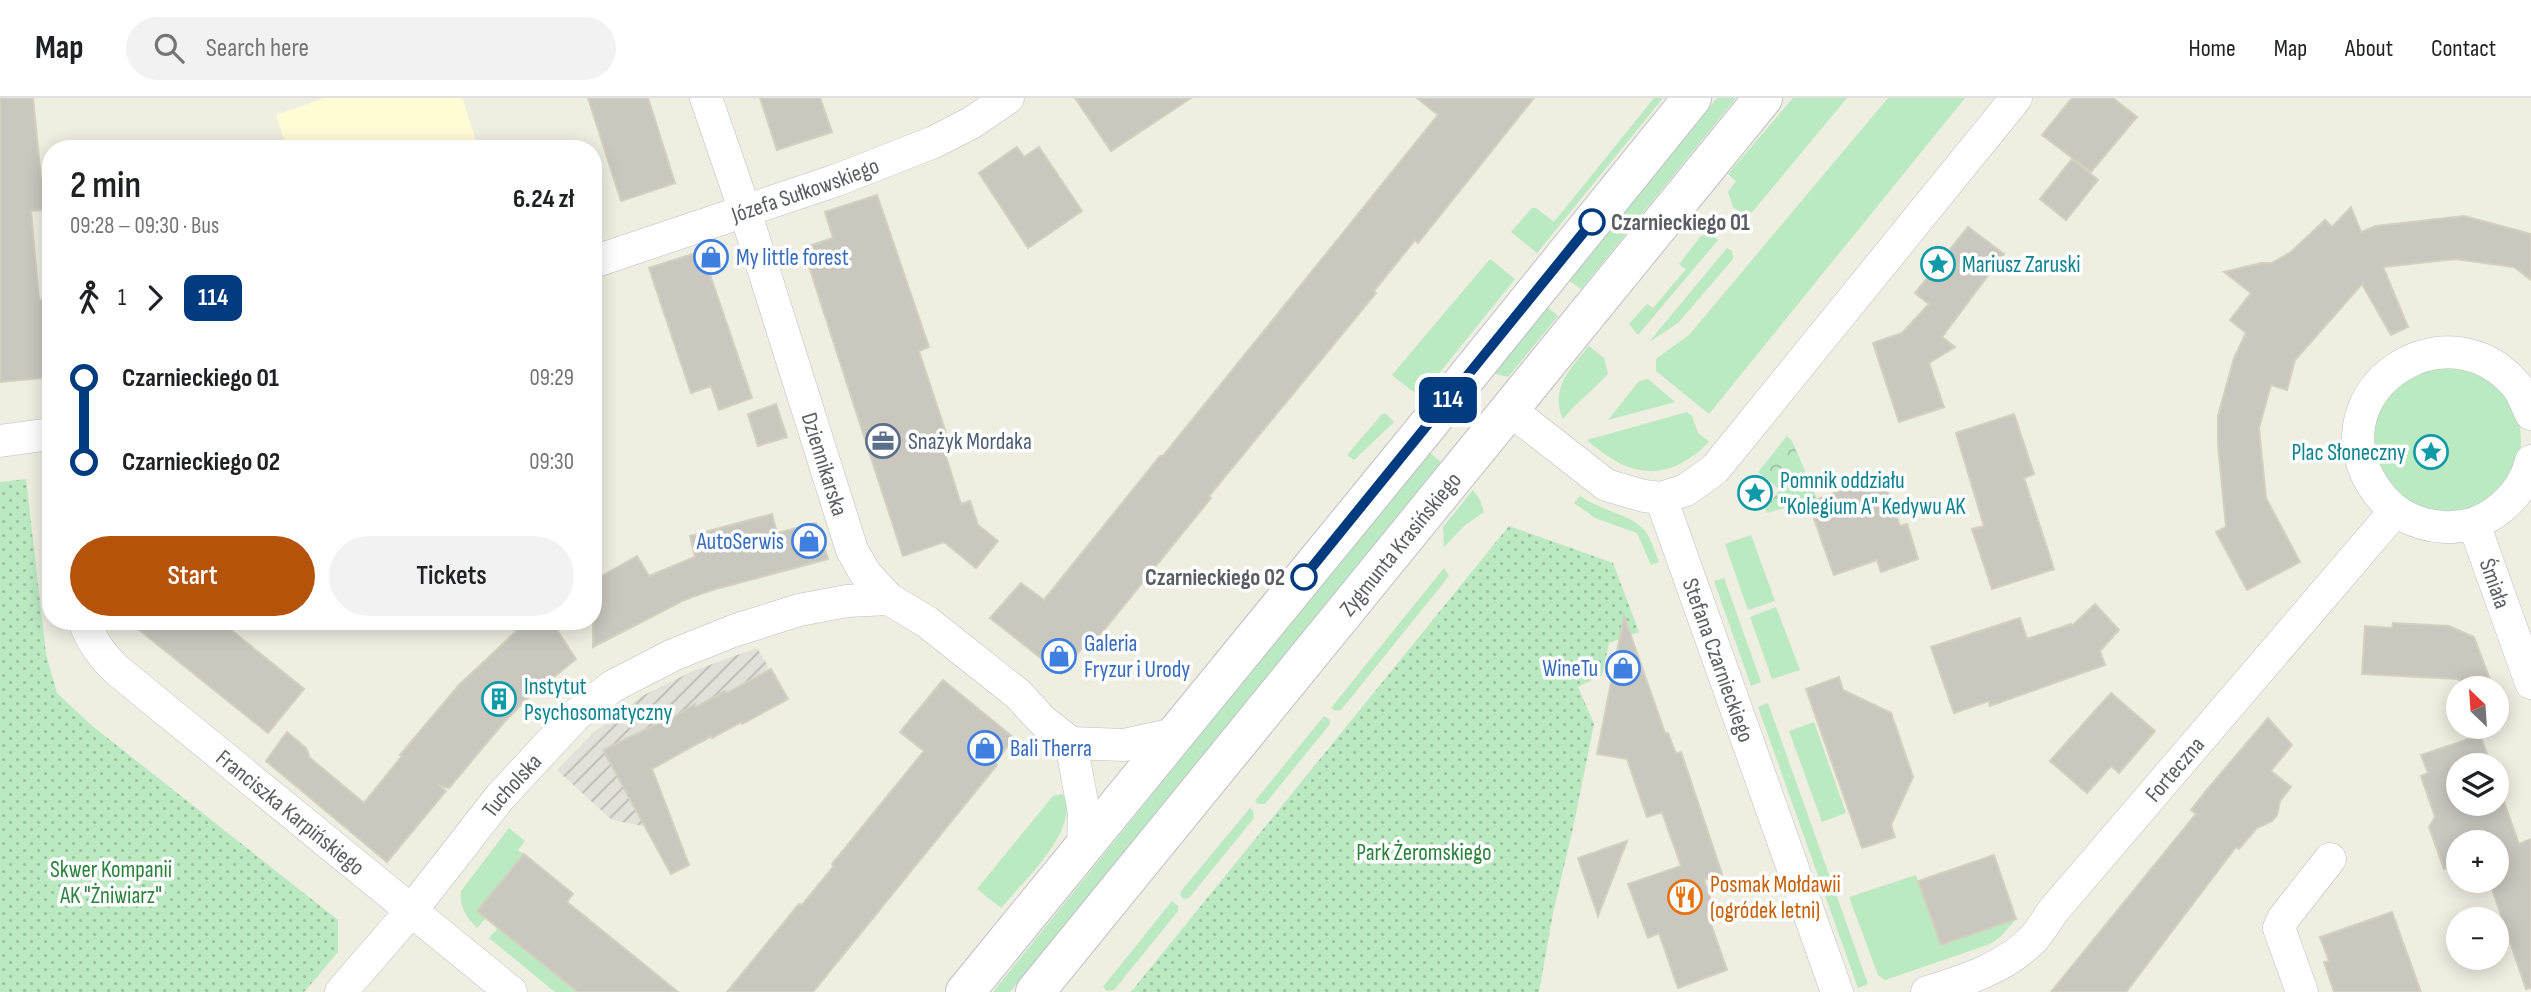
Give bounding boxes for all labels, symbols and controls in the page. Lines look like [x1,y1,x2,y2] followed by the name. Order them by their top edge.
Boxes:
[126,17,616,80] search box
[35,28,84,68] text: Map
[150,29,188,67] icon: search
[206,33,309,64] text: Search here
[2188,34,2236,63] text: Home
[2274,34,2307,63] text: Map
[2345,34,2393,63] text: About
[2431,34,2496,63] text: Contact
[727,152,883,230] street label: Józefa Sułkowskiego
[70,163,141,208] text: 2 min
[513,184,574,215] text: 6.24 zł
[1579,209,1605,235] marker: Czarnieckiego 01
[1611,209,1750,237] place label: Czarnieckiego 01
[70,212,219,240] text: 09:28 – 09:30 · Bus
[692,238,730,276] shop icon: My little forest
[736,244,849,272] place label: My little forest
[1919,245,1957,283] place icon: Mariusz Zaruski
[1962,251,2081,279] place label: Mariusz Zaruski
[70,279,108,317] icon: walk
[136,279,174,317] icon: forward
[198,283,228,312] text: 114
[118,284,126,312] text: 1
[122,363,279,394] text: Czarnieckiego 01
[530,364,574,392] text: 09:29
[1408,377,1488,423] line badge: 114
[1433,385,1463,414] text: 114
[795,409,853,520] street label: Dziennikarska
[864,422,902,460] office icon: Snażyk Mordaka
[908,428,1032,456] place label: Snażyk Mordaka
[2412,433,2450,471] place icon: Plac Słoneczny
[2292,439,2406,467] place label: Plac Słoneczny
[122,447,280,478] text: Czarnieckiego 02
[529,448,574,476] text: 09:30
[1334,467,1468,622] street label: Zygmunta Krasińskiego
[1780,467,1966,521] place label: Pomnik oddziału "Kolegium A" Kedywu AK
[1736,474,1774,512] place icon: Pomnik oddziału "Kolegium A" Kedywu AK
[790,522,828,560] shop icon: AutoSerwis
[696,528,784,556] place label: AutoSerwis
[70,536,315,616] button: Start
[329,536,574,616] button: Tickets
[2473,555,2516,612] street label: Śmiała
[1145,564,1285,592] place label: Czarnieckiego 02
[1291,564,1317,590] marker: Czarnieckiego 02
[1676,575,1760,746] street label: Stefana Czarnieckiego
[1084,630,1190,684] place label: Galeria Fryzur i Urody
[1040,637,1078,675] shop icon: Galeria Fryzur i Urody
[1604,649,1642,687] shop icon: WineTu
[1542,655,1598,683] place label: WineTu
[524,673,672,727] place label: Instytut Psychosomatyczny
[2446,676,2510,738] north arrow
[2446,676,2509,970] map controls
[480,680,518,718] building icon: Instytut Psychosomatyczny
[966,729,1004,767] shop icon: Bali Therra
[2139,731,2211,808] street label: Forteczna
[1010,735,1092,763] place label: Bali Therra
[210,744,370,882] street label: Franciszka Karpińskiego
[476,748,548,823] street label: Tucholska
[2446,753,2509,816] button: layers
[2446,830,2509,893] button: +
[1356,839,1492,867] park label: Park Żeromskiego
[50,856,172,910] park label: Skwer Kompanii AK "Żniwiarz"
[1710,871,1841,925] place label: Posmak Mołdawii (ogródek letni)
[1666,878,1704,916] restaurant icon: Posmak Mołdawii (ogródek letni)
[2446,907,2509,970] button: −

